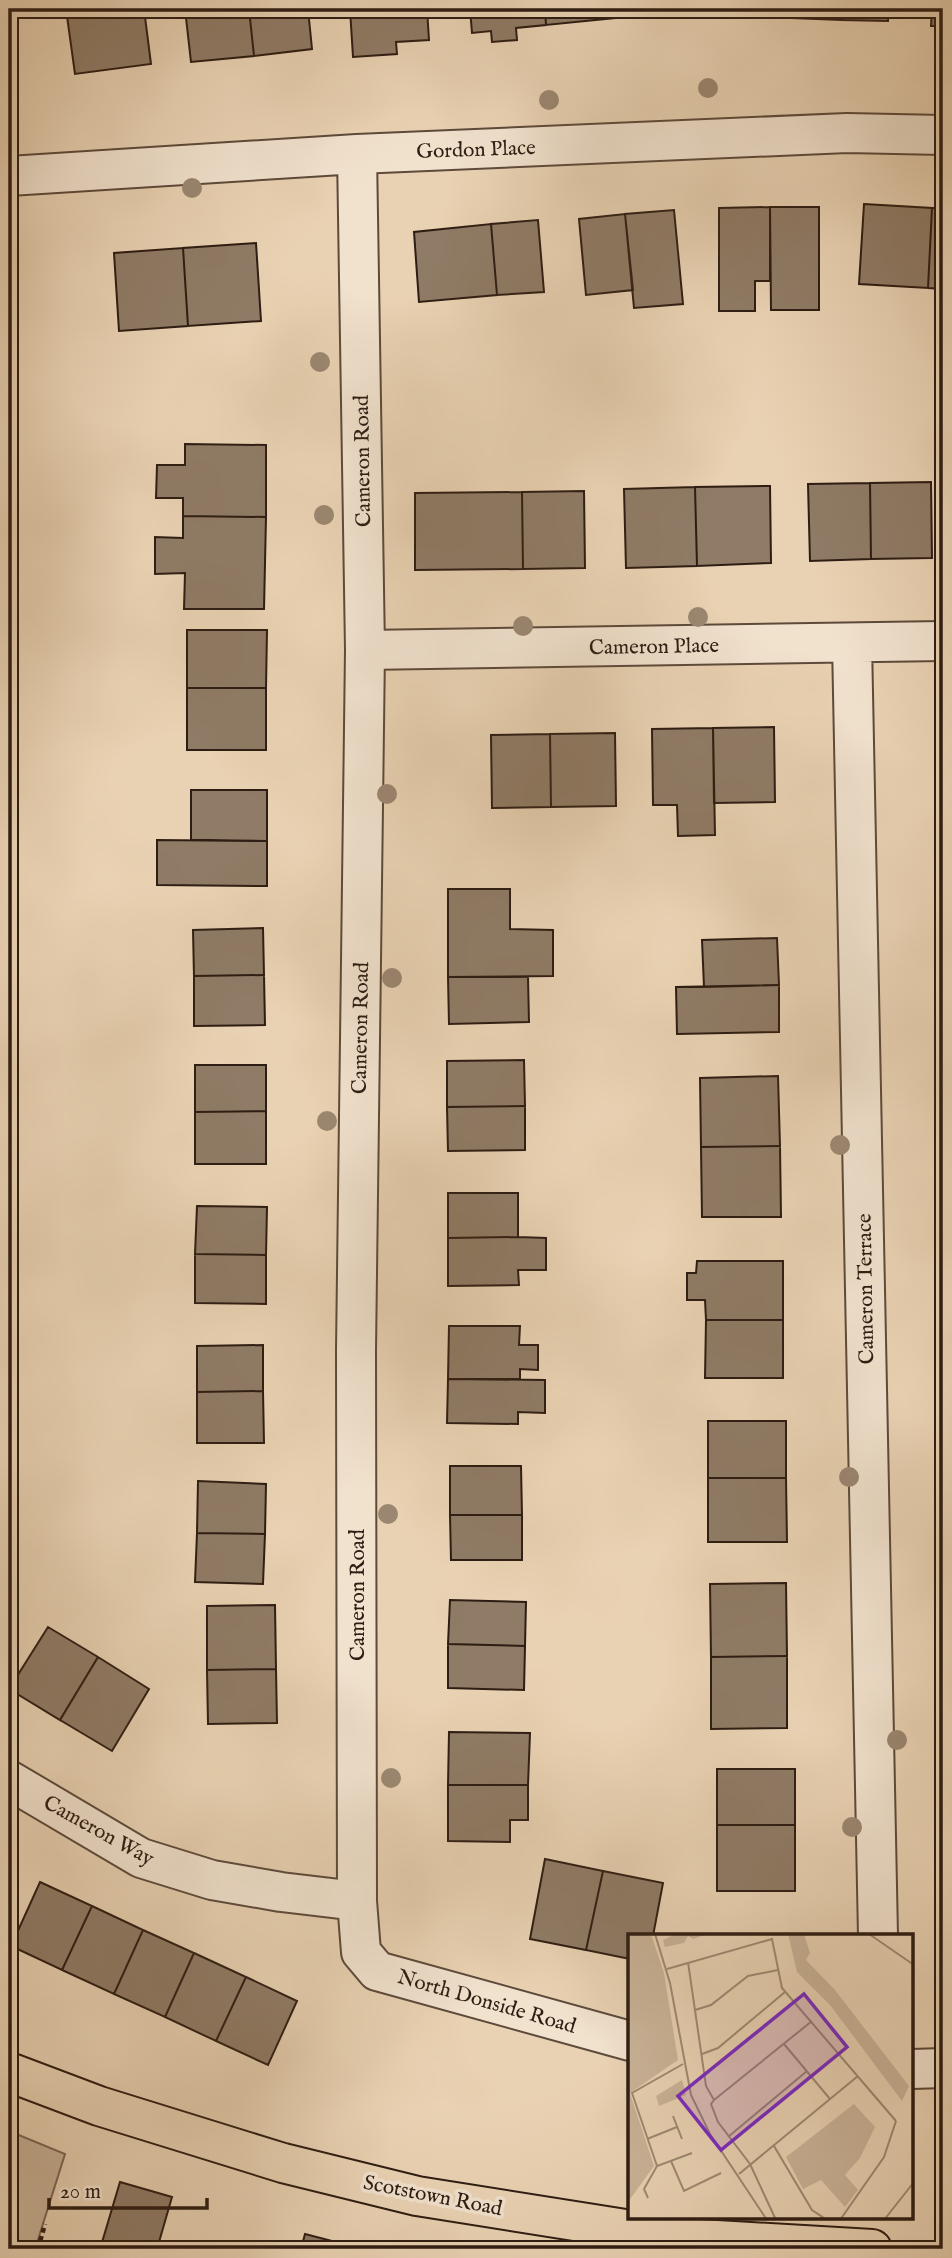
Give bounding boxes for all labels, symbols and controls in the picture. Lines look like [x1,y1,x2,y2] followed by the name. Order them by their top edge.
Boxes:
[416,135,537,166] street label: Gordon Place
[349,394,378,527] street label: Cameron Road
[589,633,720,662] street label: Cameron Place
[347,961,376,1094] street label: Cameron Road
[852,1213,881,1365] street label: Cameron Terrace
[345,1528,372,1661] street label: Cameron Road
[38,1790,159,1873] street label: Cameron Way
[628,1934,914,2220] inset map
[394,1964,580,2041] street label: North Donside Road
[49,2167,206,2211] scale bar
[361,2170,505,2223] street label: Scotstown Road
[60,2179,101,2206] text: 20 m

